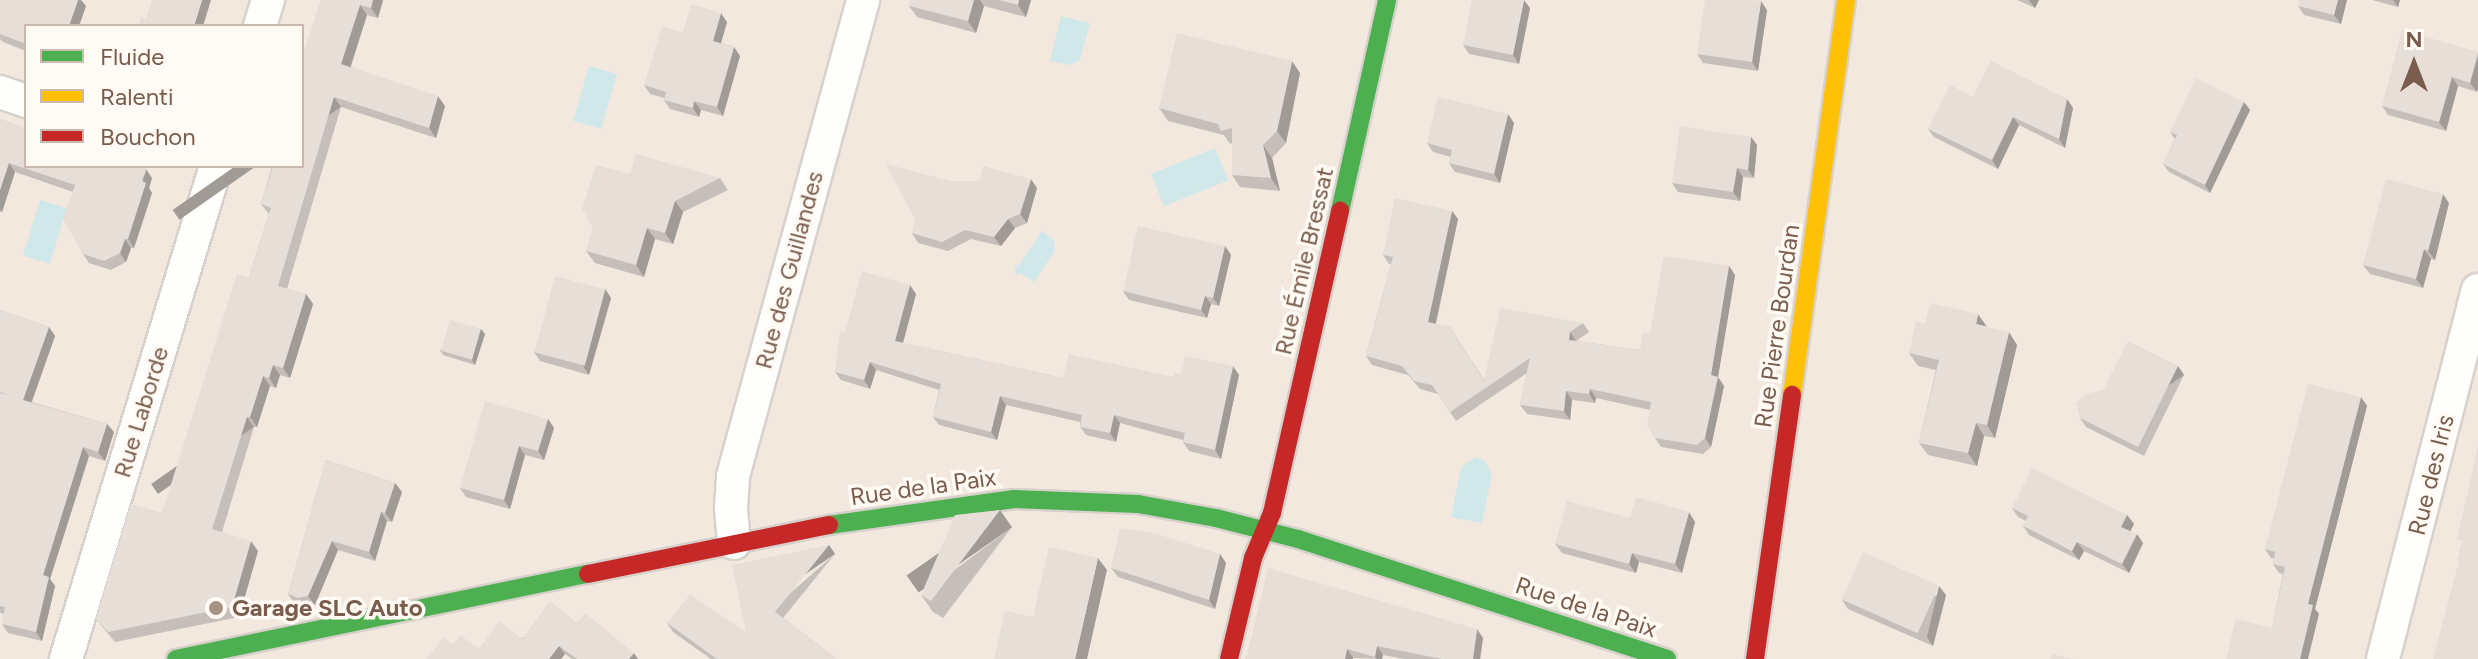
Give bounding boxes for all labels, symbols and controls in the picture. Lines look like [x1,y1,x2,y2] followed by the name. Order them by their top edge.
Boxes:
[24,24,304,168] legend
[2374,24,2454,104] north arrow
[2405,26,2423,53] text: N
[100,42,164,71] text: Fluide
[100,82,174,111] text: Ralenti
[100,122,196,151] text: Bouchon
[1268,164,1340,358] street label: Rue Émile Bressat
[749,168,829,372] street label: Rue des Guillandes
[1748,222,1806,430] street label: Rue Pierre Bourdan
[107,343,175,481] street label: Rue Laborde
[2402,412,2460,538] street label: Rue des Iris
[848,463,998,511] street label: Rue de la Paix
[1512,571,1660,643] street label: Rue de la Paix
[232,594,423,622] place label: Garage SLC Auto
[207,599,225,617] marker: Garage SLC Auto

